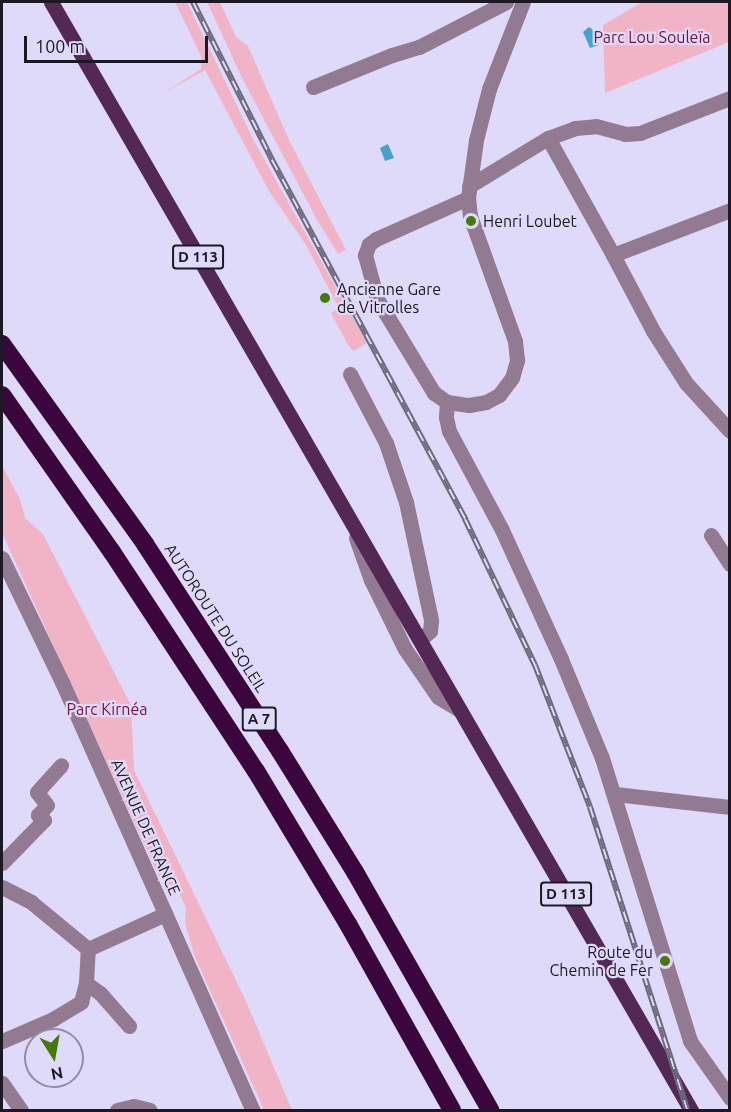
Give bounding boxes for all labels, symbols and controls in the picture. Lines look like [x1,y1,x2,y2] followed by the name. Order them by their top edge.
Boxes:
[27,24,212,62] scale bar
[593,27,711,47] park label: Parc Lou Souleïa
[35,36,85,56] text: 100 m
[483,211,577,231] place label: Henri Loubet
[464,214,478,228] marker: Henri Loubet
[171,245,225,269] road number: D 113
[337,279,441,317] place label: Ancienne Gare de Vitrolles
[318,291,332,305] marker: Ancienne Gare de Vitrolles
[161,540,271,696] street label: AUTOROUTE DU SOLEIL
[66,699,148,719] park label: Parc Kirnéa
[241,707,277,731] road number: A 7
[107,756,185,898] street label: AVENUE DE FRANCE
[539,882,593,906] road number: D 113
[550,942,653,980] place label: Route du Chemin de Fer
[658,954,672,968] marker: Route du Chemin de Fer
[24,1028,84,1088] north arrow
[49,1064,65,1084] text: N

